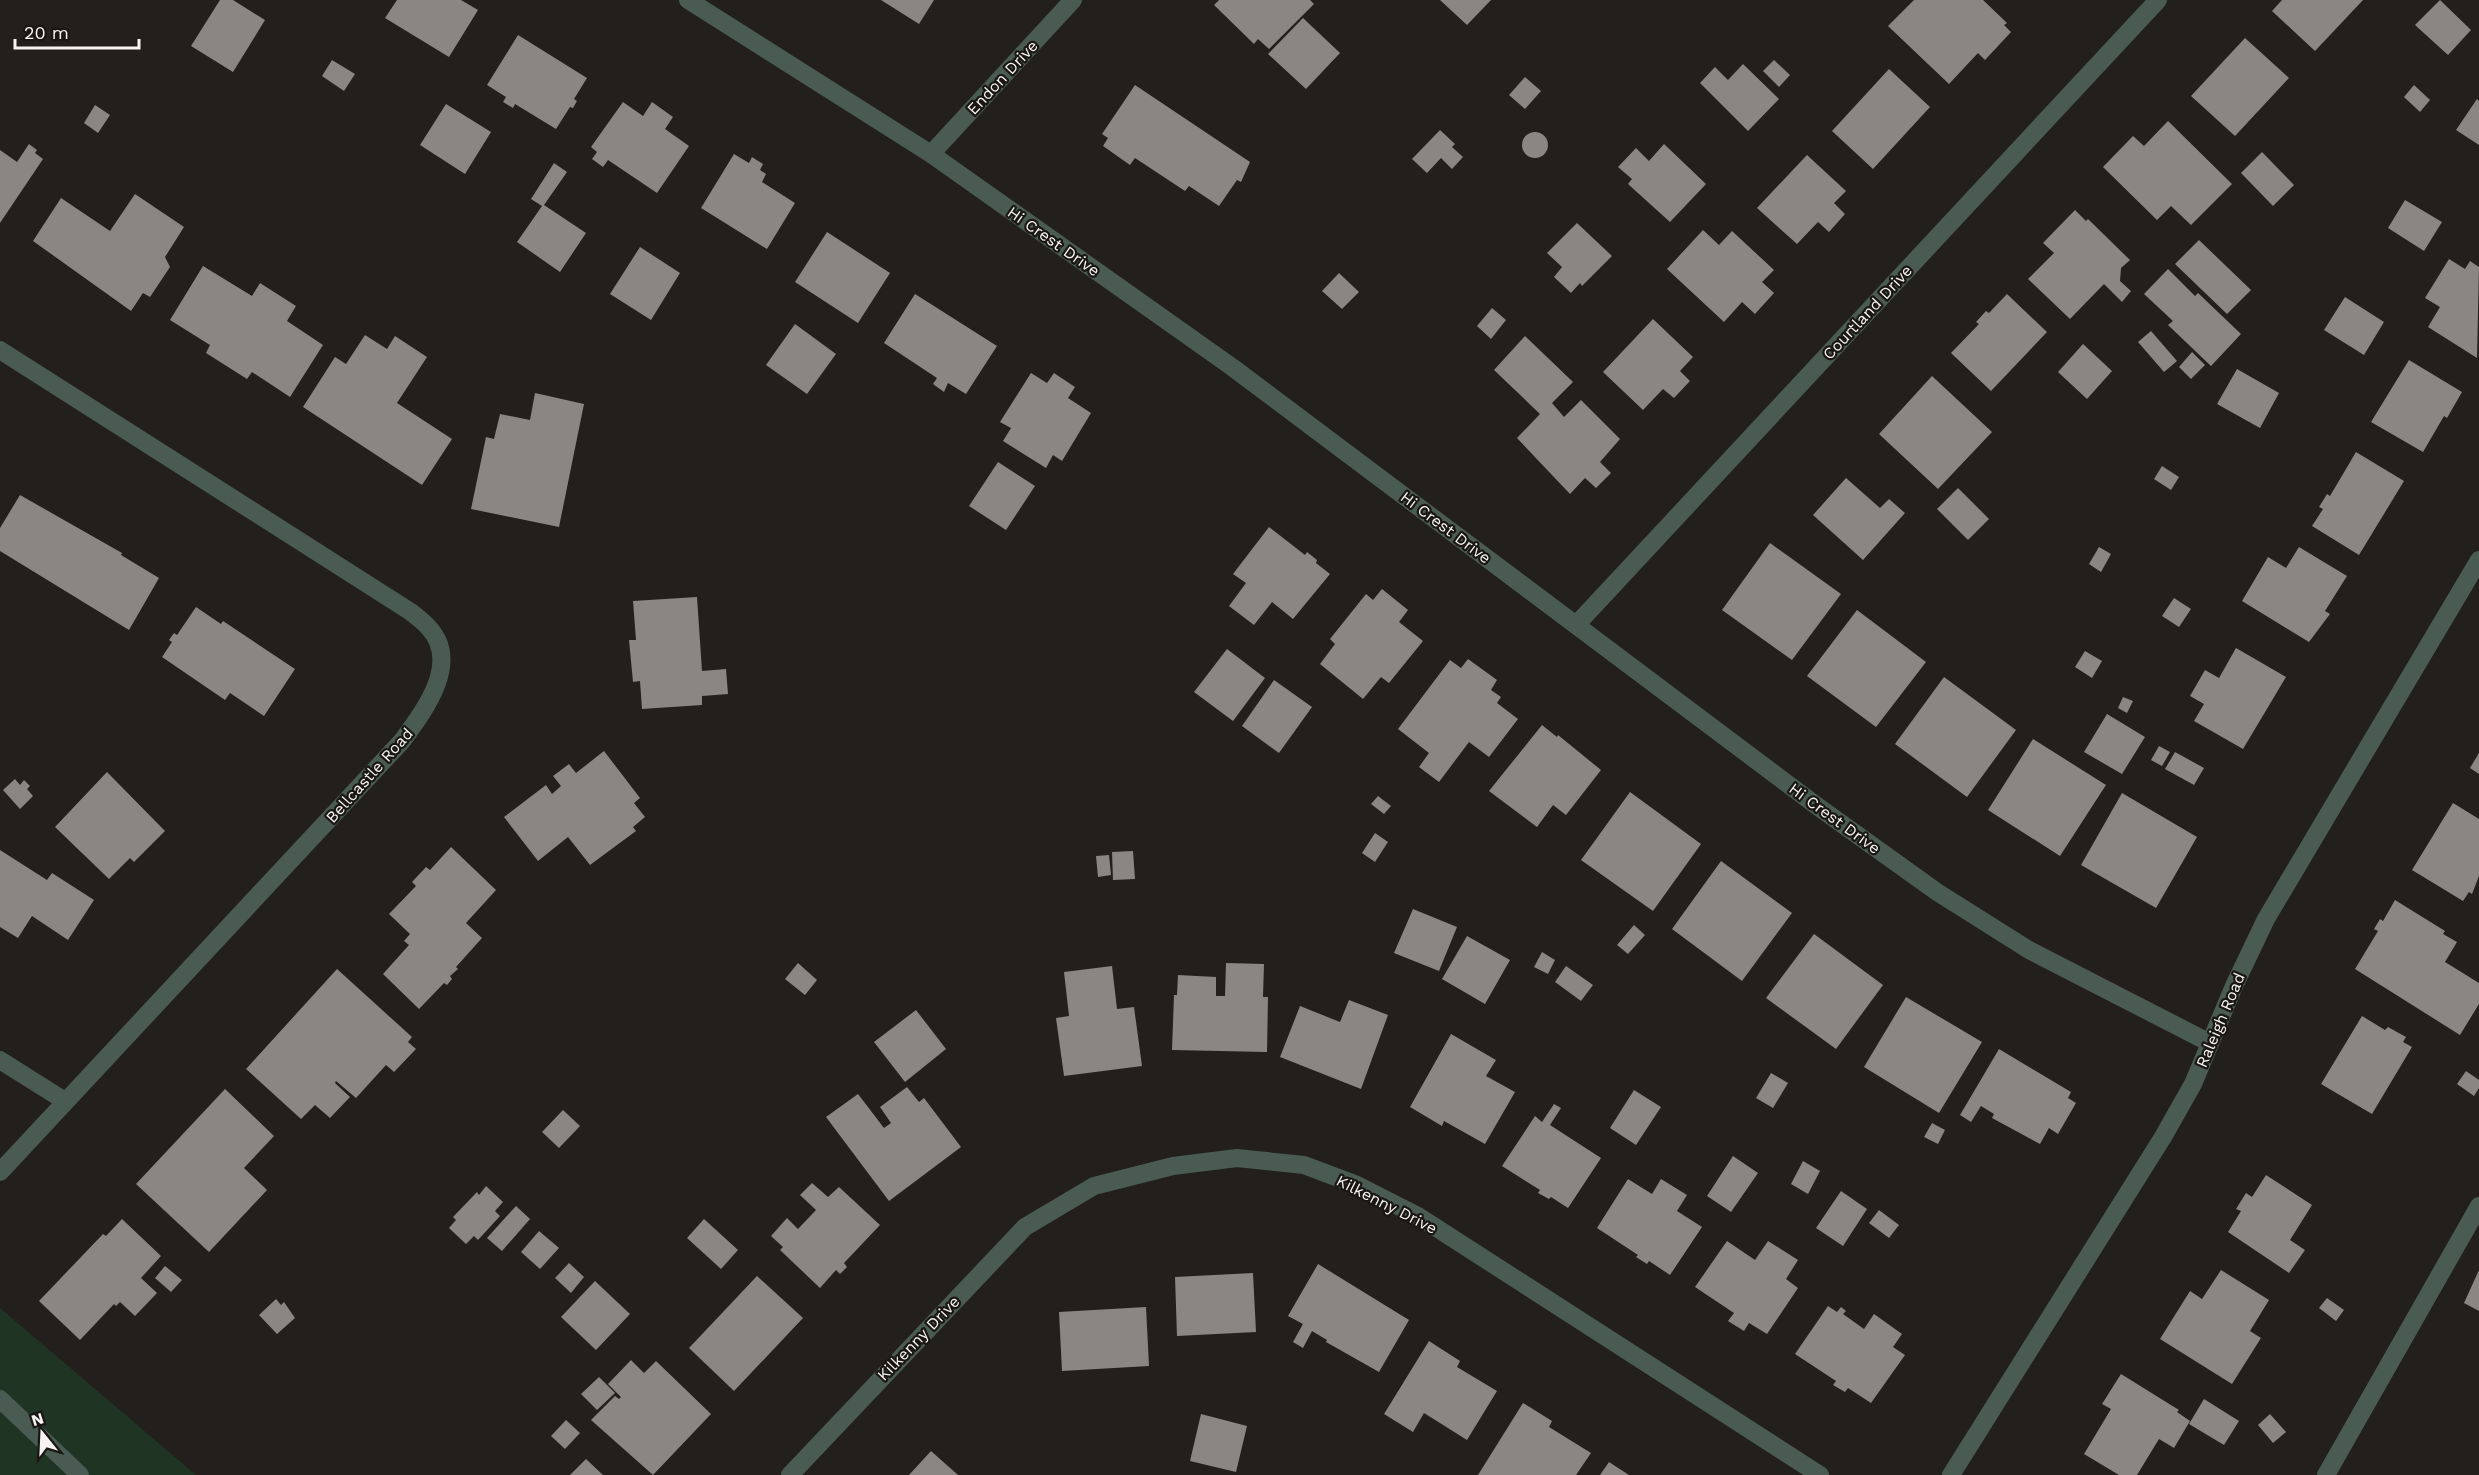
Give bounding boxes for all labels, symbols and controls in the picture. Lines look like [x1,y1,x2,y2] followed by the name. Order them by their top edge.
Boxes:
[15,12,140,50] scale bar
[24,22,69,43] text: 20 m
[963,36,1042,119] street label: Endon Drive
[1004,203,1104,280] street label: Hi Crest Drive
[1819,261,1916,364] street label: Courtland Drive
[1397,487,1495,568] street label: Hi Crest Drive
[322,724,417,827] street label: Bellcastle Road
[1785,779,1884,858] street label: Hi Crest Drive
[2192,970,2249,1070] street label: Raleigh Road
[1333,1171,1440,1238] street label: Kilkenny Drive
[873,1292,964,1385] street label: Kilkenny Drive
[12,1403,72,1463] north arrow
[29,1408,46,1430] text: N

